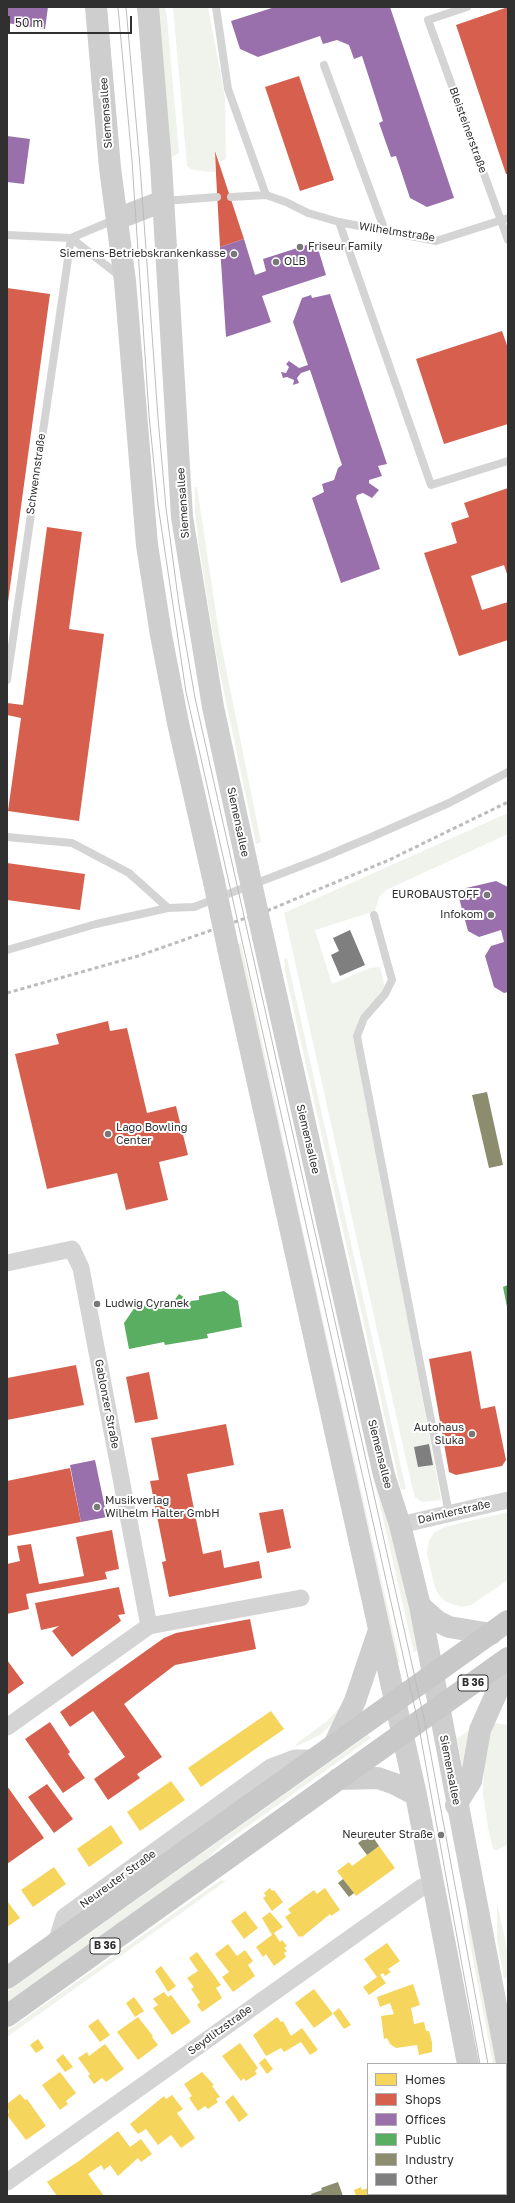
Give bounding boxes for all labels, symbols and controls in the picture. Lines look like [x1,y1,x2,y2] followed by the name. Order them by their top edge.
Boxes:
[10,8,134,34] scale bar
[15,15,43,30] text: 50 m
[97,77,115,149] street label: Siemensallee
[446,85,490,175] street label: Bleisteinerstraße
[358,219,436,245] street label: Wilhelmstraße
[308,240,382,254] place label: Friseur Family
[295,242,305,252] marker: Friseur Family
[60,247,226,261] place label: Siemens-Betriebskrankenkasse
[229,249,239,259] marker: Siemens-Betriebskrankenkasse
[284,255,306,269] place label: OLB
[271,257,281,267] marker: OLB
[24,433,48,515] street label: Schwennstraße
[174,467,192,539] street label: Siemensallee
[224,786,252,858] street label: Siemensallee
[392,888,479,902] place label: EUROBAUSTOFF
[482,890,492,900] marker: EUROBAUSTOFF
[440,908,483,922] place label: Infokom
[486,910,496,920] marker: Infokom
[294,1103,322,1175] street label: Siemensallee
[116,1121,187,1147] place label: Lago Bowling Center
[103,1129,113,1139] marker: Lago Bowling Center
[105,1297,189,1311] place label: Ludwig Cyranek
[92,1299,102,1309] marker: Ludwig Cyranek
[92,1358,122,1450] street label: Gablonzer Straße
[365,1418,395,1490] street label: Siemensallee
[414,1421,464,1447] place label: Autohaus Sluka
[467,1429,477,1439] marker: Autohaus Sluka
[105,1494,219,1520] place label: Musikverlag Wilhelm Halter GmbH
[416,1497,492,1527] street label: Daimlerstraße
[92,1502,102,1512] marker: Musikverlag Wilhelm Halter GmbH
[458,1675,488,1691] road number: B 36
[437,1734,463,1806] street label: Siemensallee
[342,1828,433,1842] place label: Neureuter Straße
[436,1830,446,1840] marker: Neureuter Straße
[77,1847,159,1911] street label: Neureuter Straße
[90,1938,120,1954] road number: B 36
[185,2002,255,2058] street label: Seydlitzstraße
[367,2063,507,2195] legend
[405,2072,445,2087] text: Homes
[405,2092,441,2107] text: Shops
[405,2112,446,2127] text: Offices
[405,2132,441,2147] text: Public
[405,2152,454,2167] text: Industry
[405,2172,438,2187] text: Other

